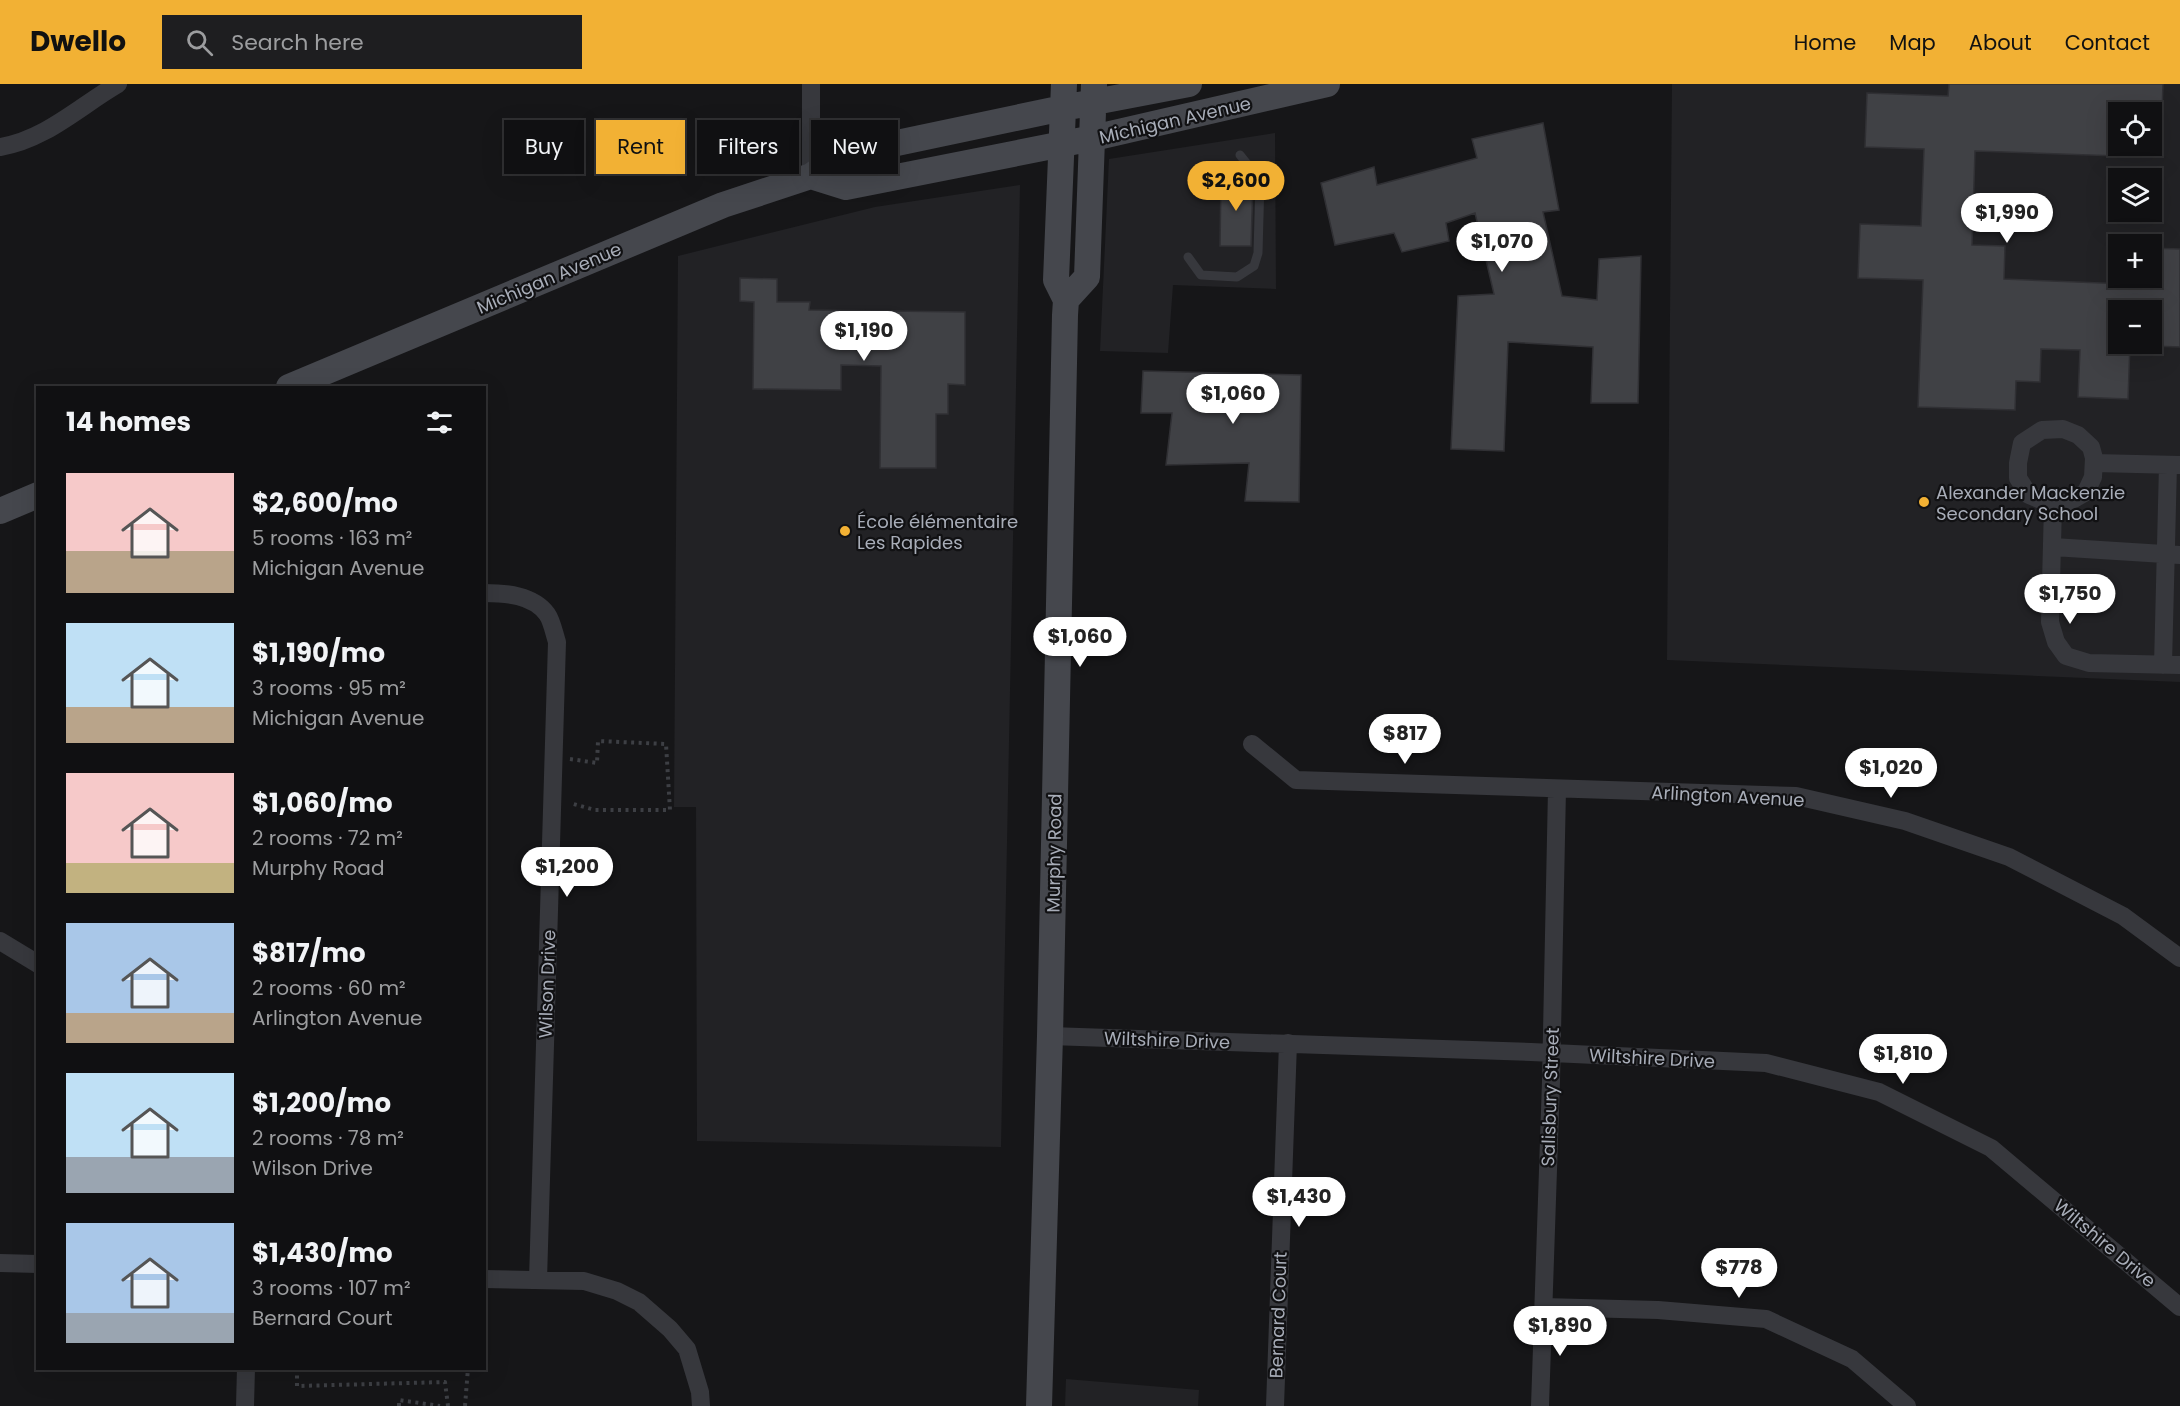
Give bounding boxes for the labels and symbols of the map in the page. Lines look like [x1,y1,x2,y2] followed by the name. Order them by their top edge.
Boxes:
[1097,90,1253,150] street label: Michigan Avenue
[1187,161,1285,212] pin: $2,600
[1958,193,2056,244] pin: $1,990
[1453,222,1551,273] pin: $1,070
[473,236,625,320] street label: Michigan Avenue
[815,311,913,362] pin: $1,190
[1184,374,1282,425] pin: $1,060
[1936,480,2125,526] place label: Alexander Mackenzie Secondary School
[1917,495,1931,509] marker: Alexander Mackenzie Secondary School
[857,509,1018,555] place label: École élémentaire Les Rapides
[838,524,852,538] marker: École élémentaire Les Rapides
[2021,574,2119,625] pin: $1,750
[1031,617,1129,668] pin: $1,060
[1369,714,1441,765] pin: $817
[1842,748,1940,799] pin: $1,020
[1651,780,1805,812] street label: Arlington Avenue
[1040,793,1068,913] street label: Murphy Road
[518,847,616,898] pin: $1,200
[533,929,561,1039] street label: Wilson Drive
[1104,1025,1230,1055] street label: Wiltshire Drive
[1535,1027,1565,1167] street label: Salisbury Street
[1854,1034,1952,1085] pin: $1,810
[1588,1042,1716,1074] street label: Wiltshire Drive
[1250,1177,1348,1228] pin: $1,430
[2049,1193,2161,1293] street label: Wiltshire Drive
[1703,1248,1775,1299] pin: $778
[1263,1251,1293,1379] street label: Bernard Court
[1511,1306,1609,1357] pin: $1,890

